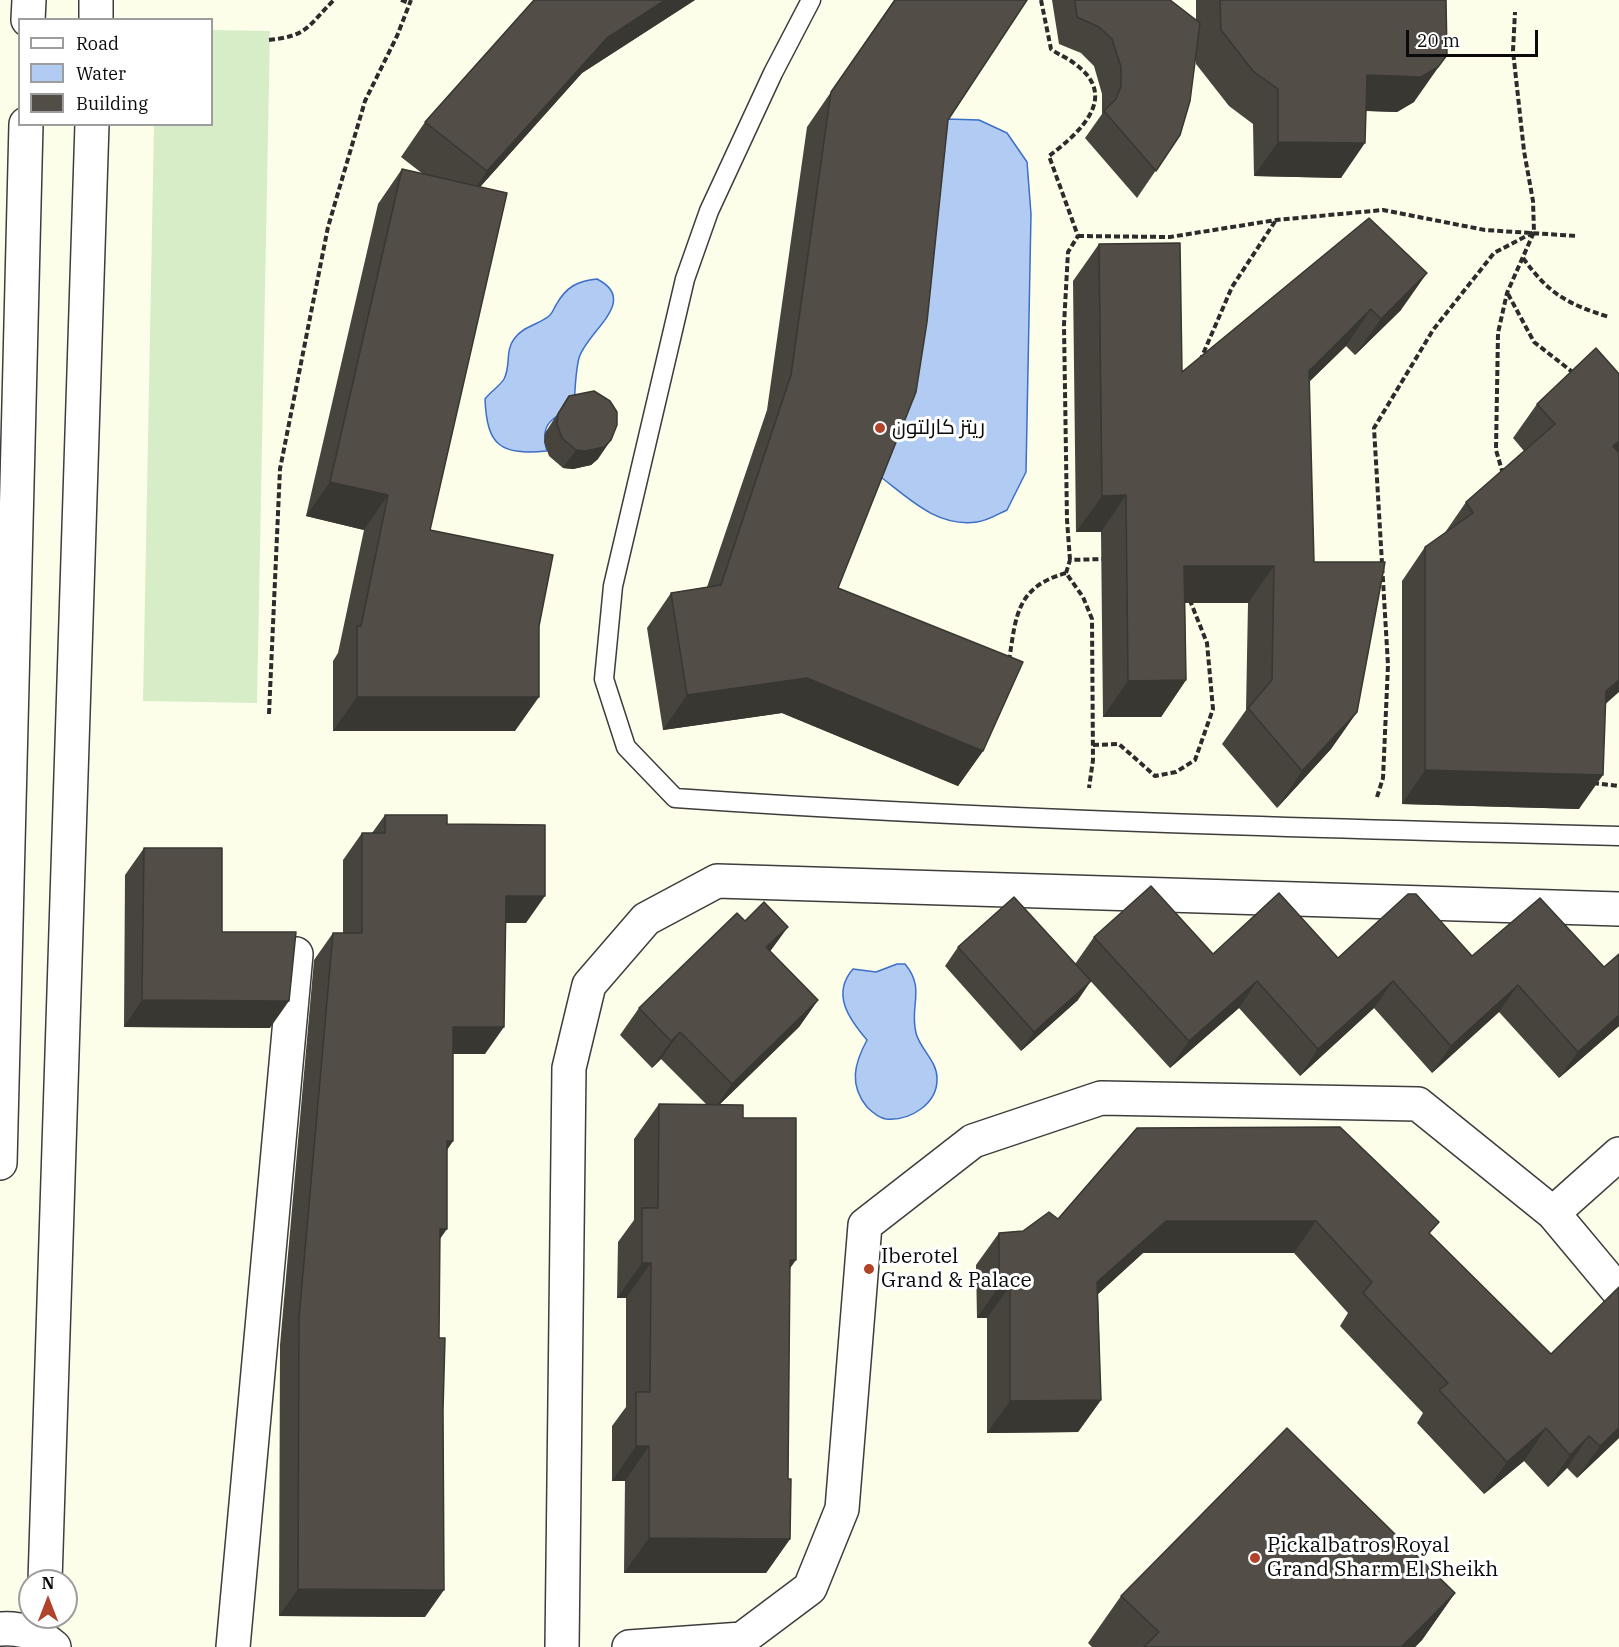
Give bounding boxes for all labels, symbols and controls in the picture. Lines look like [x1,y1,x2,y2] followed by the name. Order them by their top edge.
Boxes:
[18,18,213,126] legend
[1409,18,1541,56] scale bar
[1417,29,1460,52] text: 20 m
[76,32,119,55] text: Road
[76,62,126,85] text: Water
[76,92,148,115] text: Building
[892,415,985,441] place label: ريتز كارلتون
[873,421,887,435] marker: ريتز كارلتون
[881,1244,1032,1294] place label: Iberotel Grand & Palace
[862,1262,876,1276] marker: Iberotel Grand & Palace
[1267,1533,1498,1583] place label: Pickalbatros Royal Grand Sharm El Sheikh
[1248,1551,1262,1565] marker: Pickalbatros Royal Grand Sharm El Sheikh
[18,1569,78,1629] north arrow
[42,1573,54,1593] text: N

